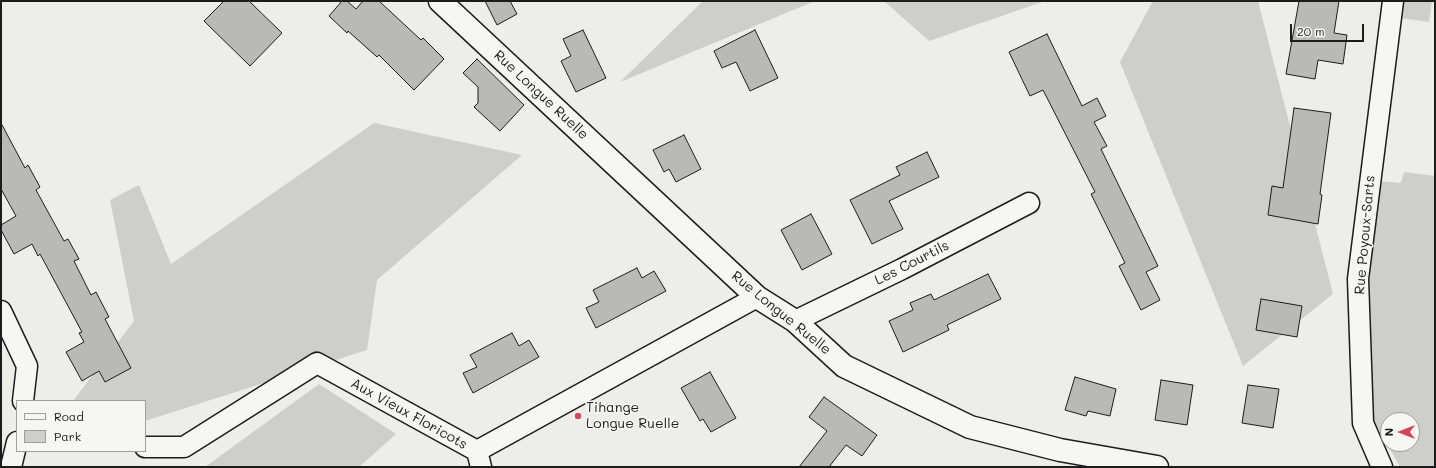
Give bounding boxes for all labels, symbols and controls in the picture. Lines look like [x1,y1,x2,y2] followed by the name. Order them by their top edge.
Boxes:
[1292,16,1366,42] scale bar
[1297,23,1325,39] text: 20 m
[490,47,592,143] street label: Rue Longue Ruelle
[1351,175,1379,295] street label: Rue Poyoux-Sarts
[872,237,952,289] street label: Les Courtils
[728,268,834,358] street label: Rue Longue Ruelle
[348,375,470,453] street label: Aux Vieux Floricots
[16,400,146,452] legend
[586,400,679,432] place label: Tihange Longue Ruelle
[54,408,84,424] text: Road
[573,411,583,421] marker: Tihange Longue Ruelle
[1380,412,1420,452] north arrow
[54,428,81,444] text: Park
[1381,428,1396,436] text: N

